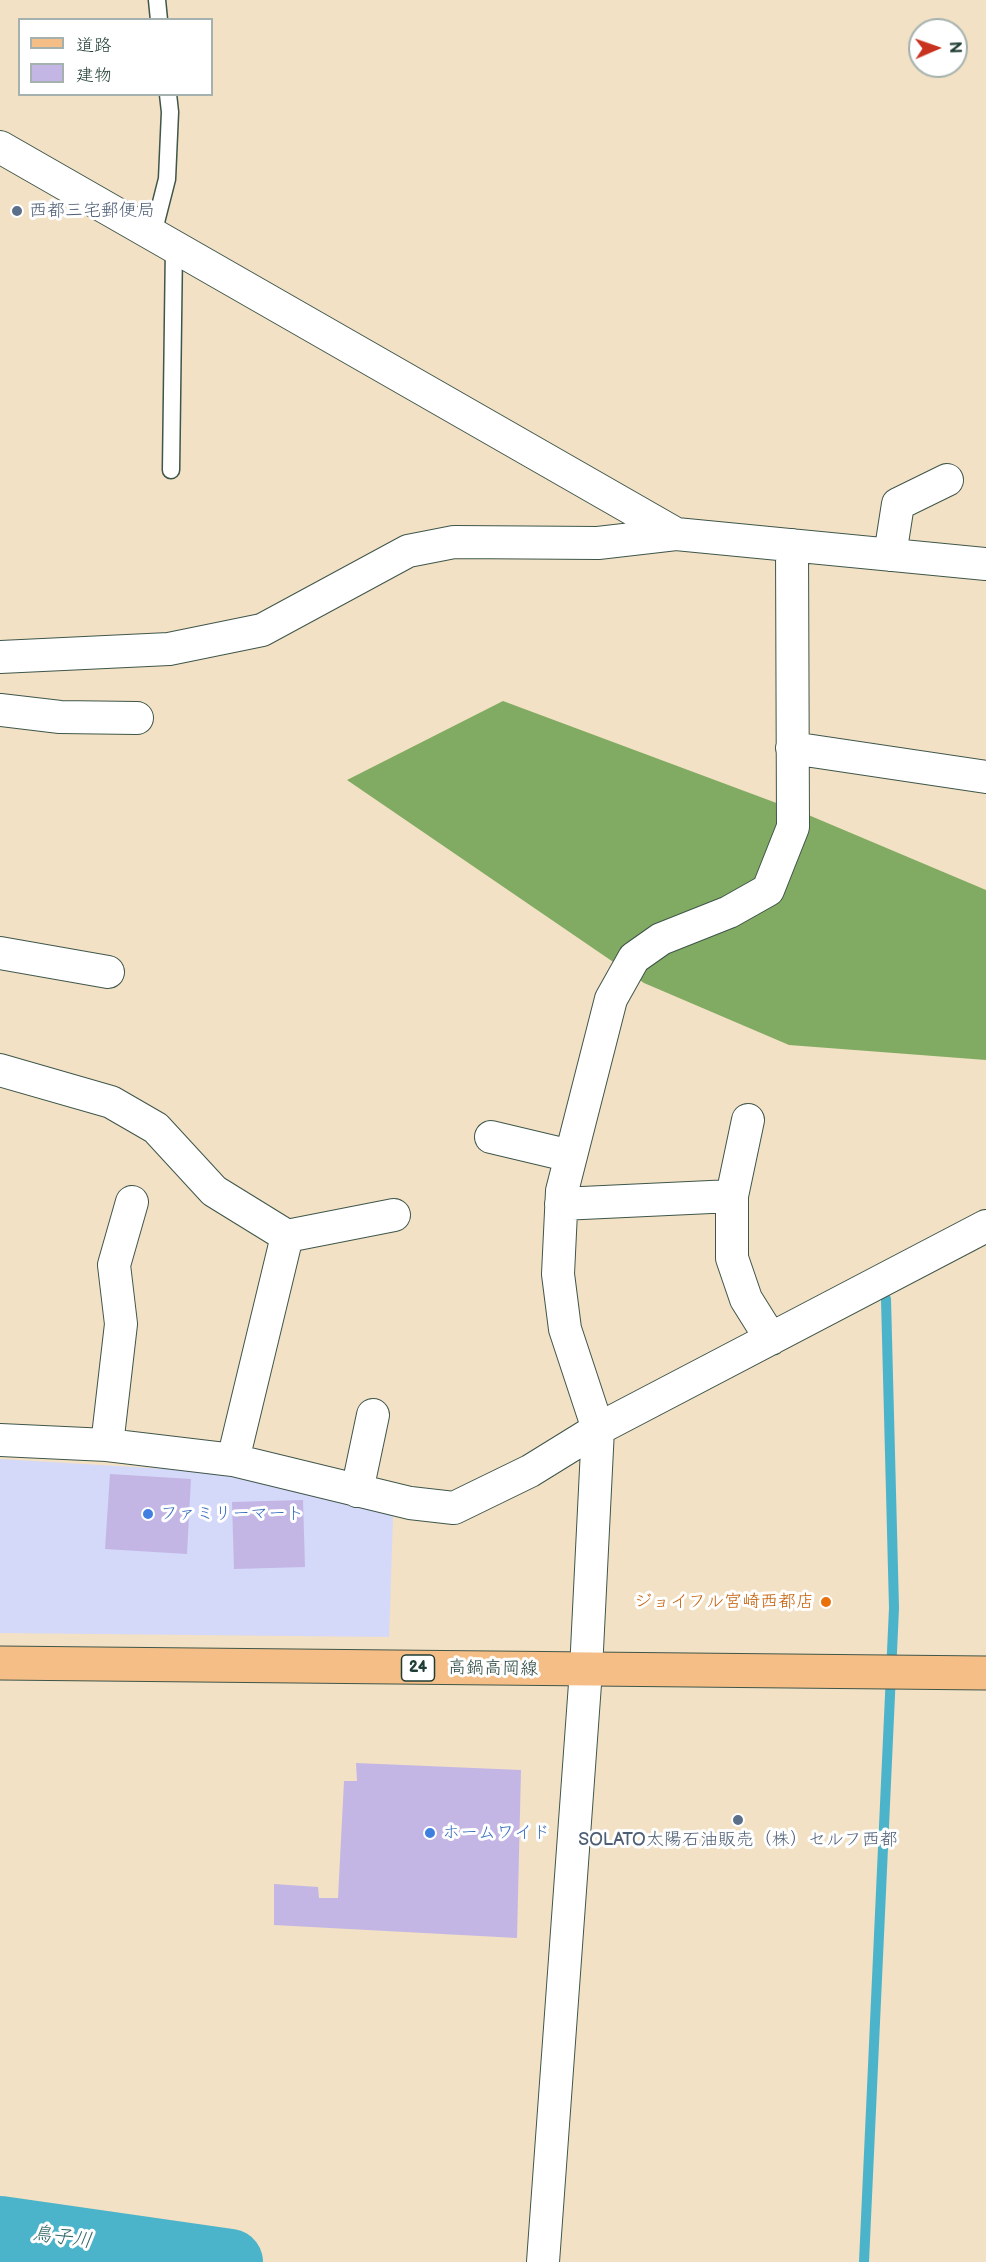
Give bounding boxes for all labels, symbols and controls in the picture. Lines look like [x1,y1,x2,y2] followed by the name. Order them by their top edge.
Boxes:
[18,18,213,96] legend
[908,18,968,78] north arrow
[76,35,112,56] text: 道路
[945,41,964,54] text: N
[76,65,112,86] text: 建物
[29,200,155,222] place label: 西都三宅郵便局
[10,204,24,218] marker: 西都三宅郵便局
[160,1503,304,1525] place label: ファミリーマート
[141,1507,155,1521] marker: ファミリーマート
[634,1591,814,1613] place label: ジョイフル宮崎西都店
[819,1595,833,1609] marker: ジョイフル宮崎西都店
[402,1655,434,1681] road number: 24
[448,1657,538,1681] street label: 高鍋高岡線
[731,1813,745,1827] marker: SOLATO太陽石油販売（株）セルフ西都
[442,1822,550,1844] place label: ホームワイド
[423,1826,437,1840] marker: ホームワイド
[578,1829,898,1851] place label: SOLATO太陽石油販売（株）セルフ西都
[31,2222,93,2254] water label: 鳥子川

